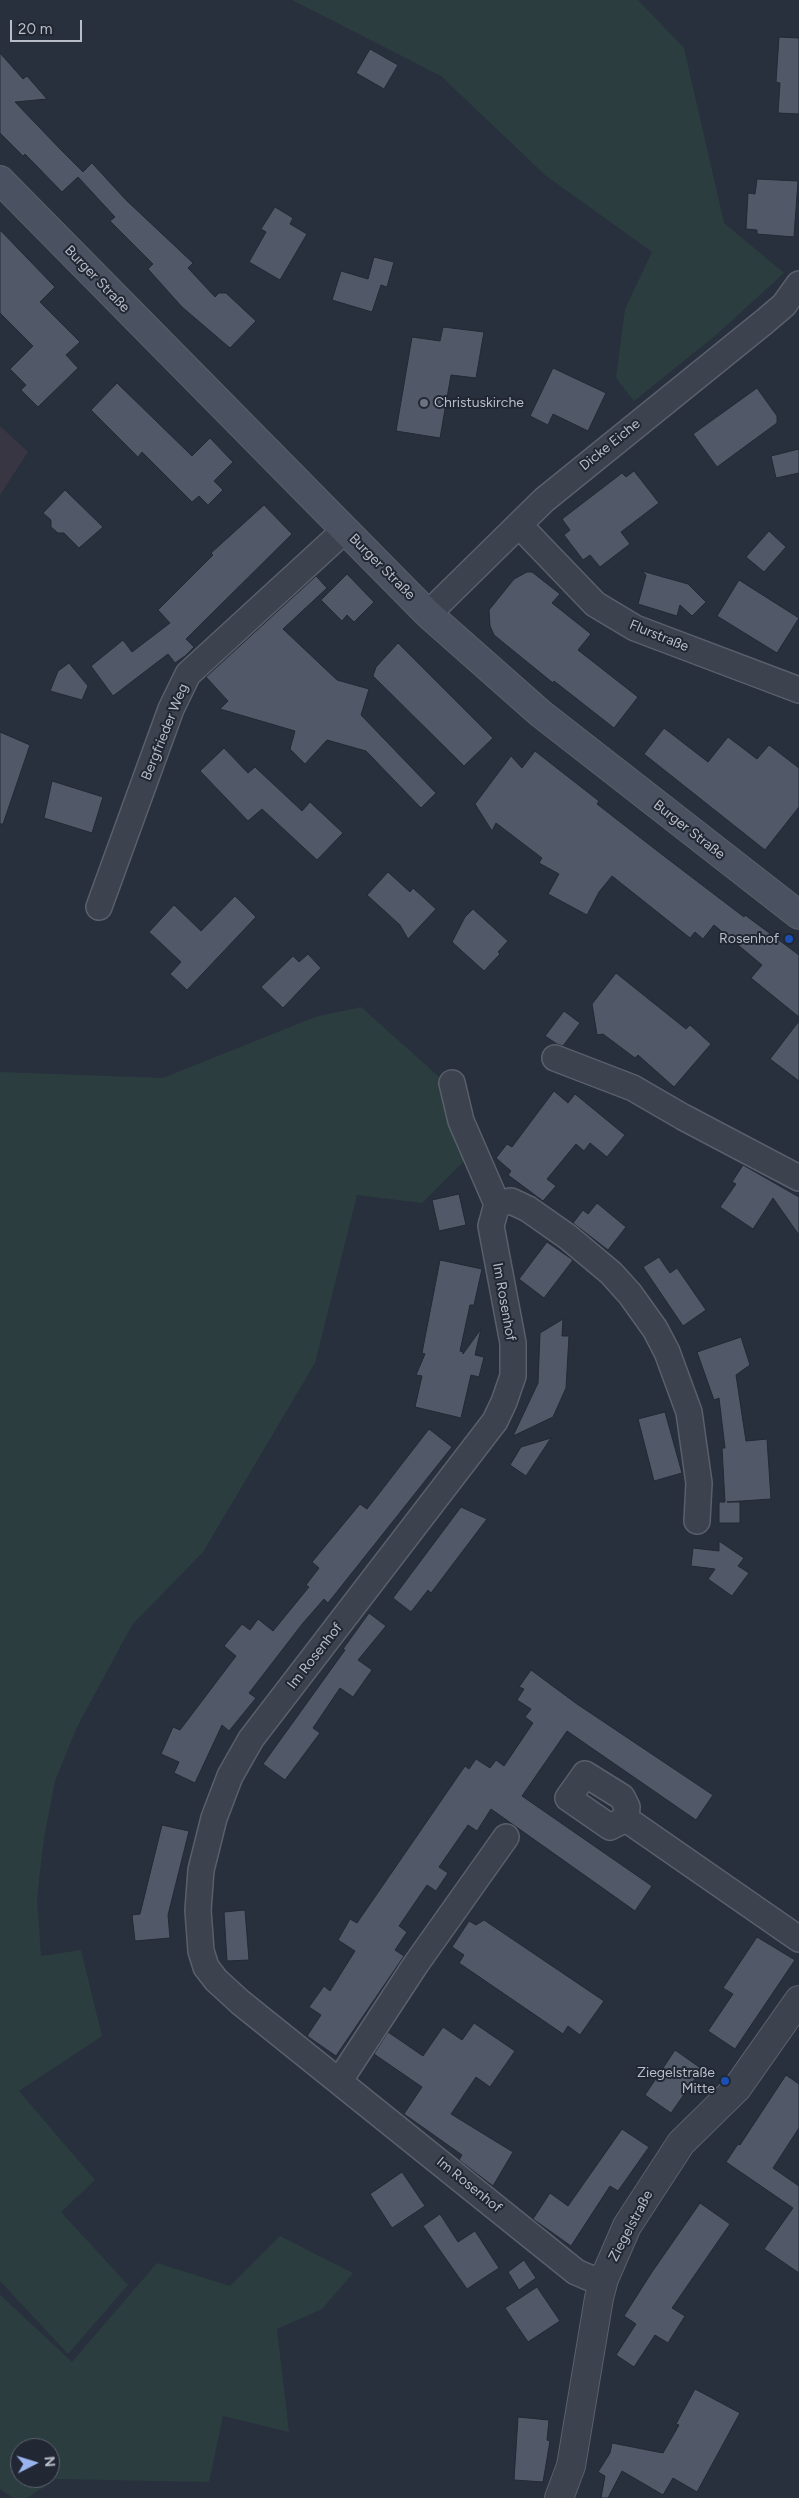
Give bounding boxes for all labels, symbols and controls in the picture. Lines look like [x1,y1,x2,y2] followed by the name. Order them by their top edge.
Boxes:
[12,10,85,42] scale bar
[18,20,52,38] text: 20 m
[61,242,133,316] street label: Burger Straße
[434,395,524,411] place label: Christuskirche
[418,397,430,409] marker: Christuskirche
[576,416,644,474] street label: Dicke Eiche
[345,530,419,604] street label: Burger Straße
[627,617,691,655] street label: Flurstraße
[138,681,192,783] street label: Bergfrieder Weg
[650,797,728,863] street label: Burger Straße
[719,931,779,947] place label: Rosenhof
[783,933,795,945] marker: Rosenhof
[489,1262,519,1342] street label: Im Rosenhof
[284,1620,346,1692] street label: Im Rosenhof
[637,2065,715,2098] place label: Ziegelstraße Mitte
[719,2075,731,2087] marker: Ziegelstraße Mitte
[433,2154,505,2216] street label: Im Rosenhof
[605,2188,657,2264] street label: Ziegelstraße
[10,2438,60,2488] north arrow
[41,2456,58,2468] text: N

